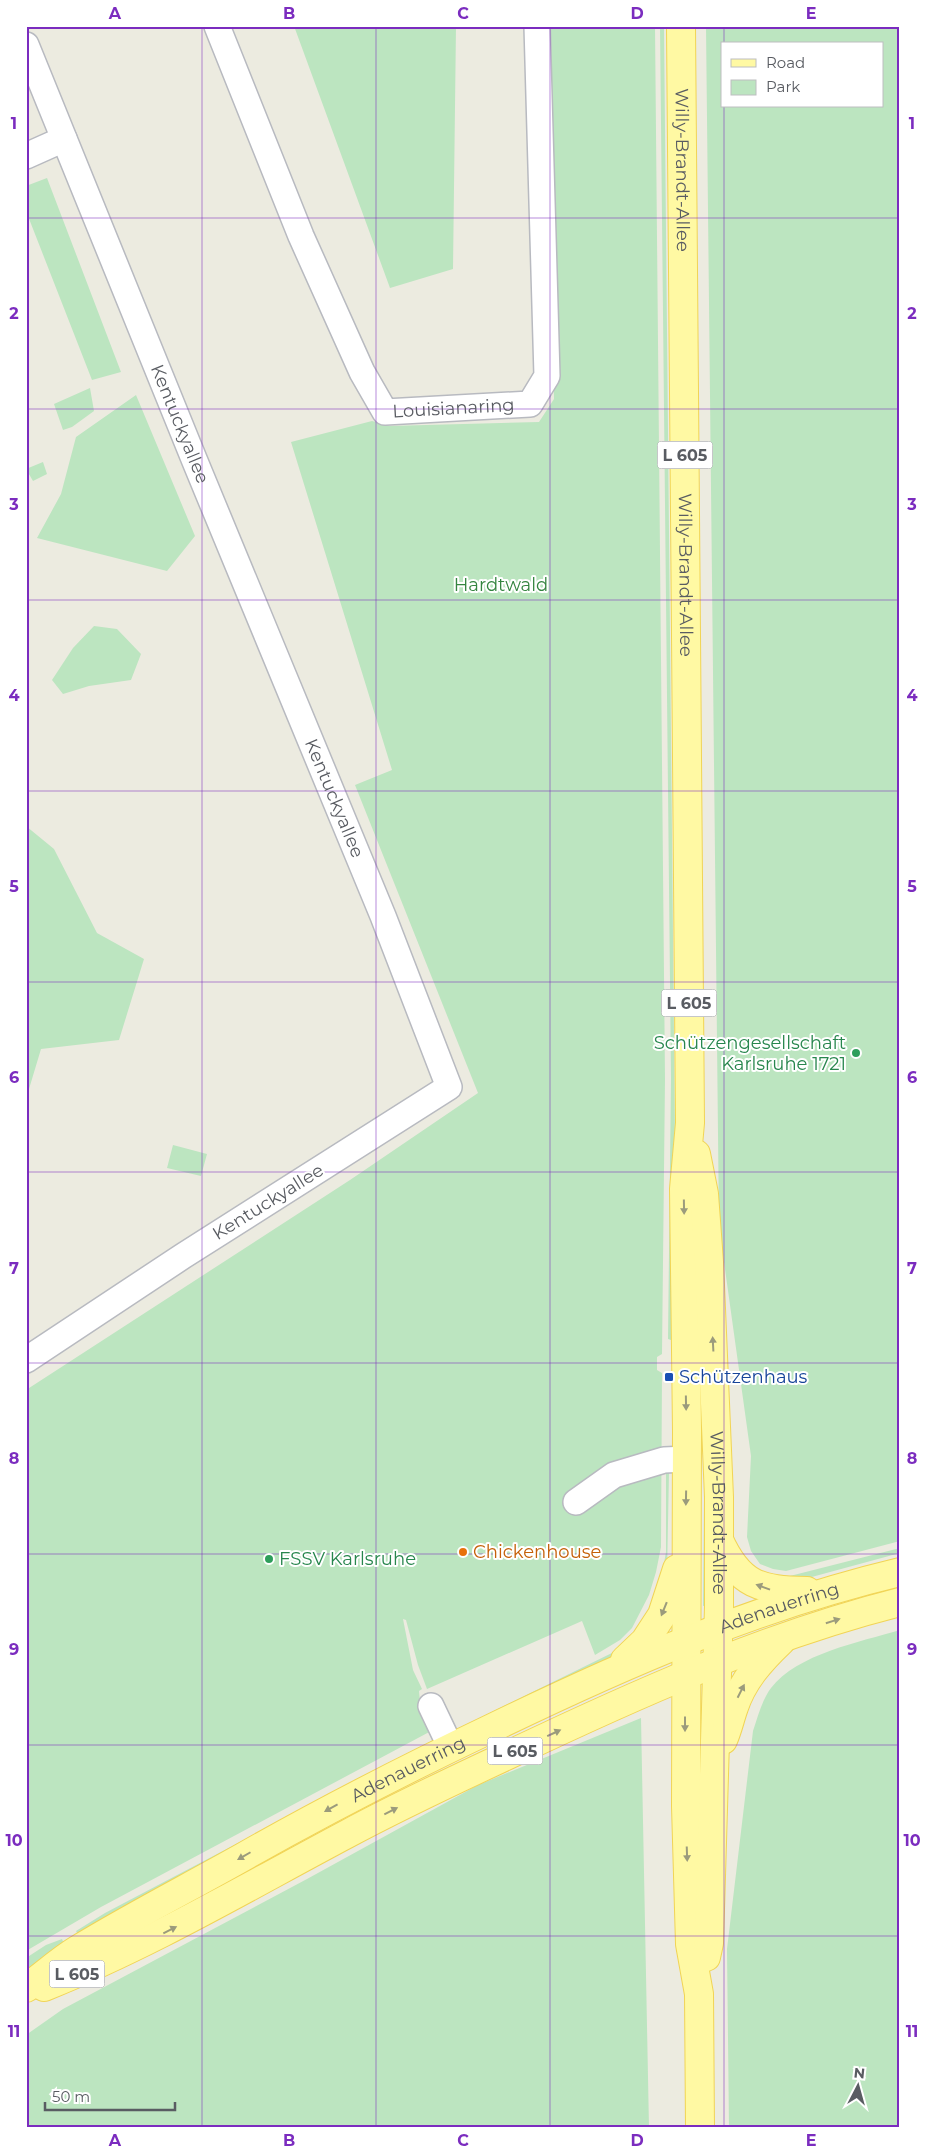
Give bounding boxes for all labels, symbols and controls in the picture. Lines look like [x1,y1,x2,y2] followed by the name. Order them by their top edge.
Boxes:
[108,4,122,23] text: A
[283,4,295,23] text: B
[457,4,469,23] text: C
[630,4,644,23] text: D
[806,4,816,23] text: E
[721,42,884,108] legend
[766,53,805,72] text: Road
[766,77,800,96] text: Park
[671,88,694,252] street label: Willy-Brandt-Allee
[11,114,17,133] text: 1
[909,114,915,133] text: 1
[9,304,19,323] text: 2
[907,304,917,323] text: 2
[146,361,214,487] street label: Kentuckyallee
[392,394,515,423] street label: Louisianaring
[658,442,712,468] road number: L 605
[674,493,697,657] street label: Willy-Brandt-Allee
[8,495,19,514] text: 3
[906,495,917,514] text: 3
[454,574,548,596] park label: Hardtwald
[8,686,20,705] text: 4
[906,686,918,705] text: 4
[300,736,369,861] street label: Kentuckyallee
[9,877,19,896] text: 5
[907,877,917,896] text: 5
[662,990,716,1016] road number: L 605
[654,1032,846,1075] place label: Schützengesellschaft Karlsruhe 1721
[850,1047,862,1059] marker: Schützengesellschaft Karlsruhe 1721
[9,1068,19,1087] text: 6
[907,1068,917,1087] text: 6
[208,1159,328,1245] street label: Kentuckyallee
[680,1199,688,1215] one-way arrow
[9,1259,19,1278] text: 7
[907,1259,917,1278] text: 7
[709,1336,717,1352] one-way arrow
[679,1366,808,1388] place label: Schützenhaus
[663,1371,675,1383] marker: Schützenhaus
[682,1395,690,1411] one-way arrow
[705,1431,730,1595] street label: Willy-Brandt-Allee
[9,1449,19,1468] text: 8
[907,1449,917,1468] text: 8
[682,1490,690,1506] one-way arrow
[473,1541,602,1563] place label: Chickenhouse
[457,1546,469,1558] marker: Chickenhouse
[279,1548,416,1570] place label: FSSV Karlsruhe
[263,1553,275,1565] marker: FSSV Karlsruhe
[716,1578,842,1638] street label: Adenauerring
[756,1582,770,1590] one-way arrow
[660,1602,668,1616] one-way arrow
[826,1617,841,1625] one-way arrow
[9,1640,19,1659] text: 9
[907,1640,917,1659] text: 9
[737,1684,745,1698] one-way arrow
[681,1716,689,1732] one-way arrow
[546,1729,561,1738] one-way arrow
[347,1731,469,1807] street label: Adenauerring
[488,1738,542,1764] road number: L 605
[323,1804,338,1812] one-way arrow
[384,1807,398,1815] one-way arrow
[5,1831,23,1850] text: 10
[903,1831,921,1850] text: 10
[684,1847,692,1863] one-way arrow
[238,1851,251,1860] one-way arrow
[163,1926,177,1934] one-way arrow
[50,1960,104,1988] road number: L 605
[8,2022,20,2041] text: 11
[906,2022,918,2041] text: 11
[834,2062,884,2112] north arrow
[853,2064,866,2083] text: N
[45,2079,175,2111] scale bar
[52,2087,90,2106] text: 50 m
[108,2131,122,2150] text: A
[283,2131,295,2150] text: B
[457,2131,469,2150] text: C
[630,2131,644,2150] text: D
[806,2131,816,2150] text: E

